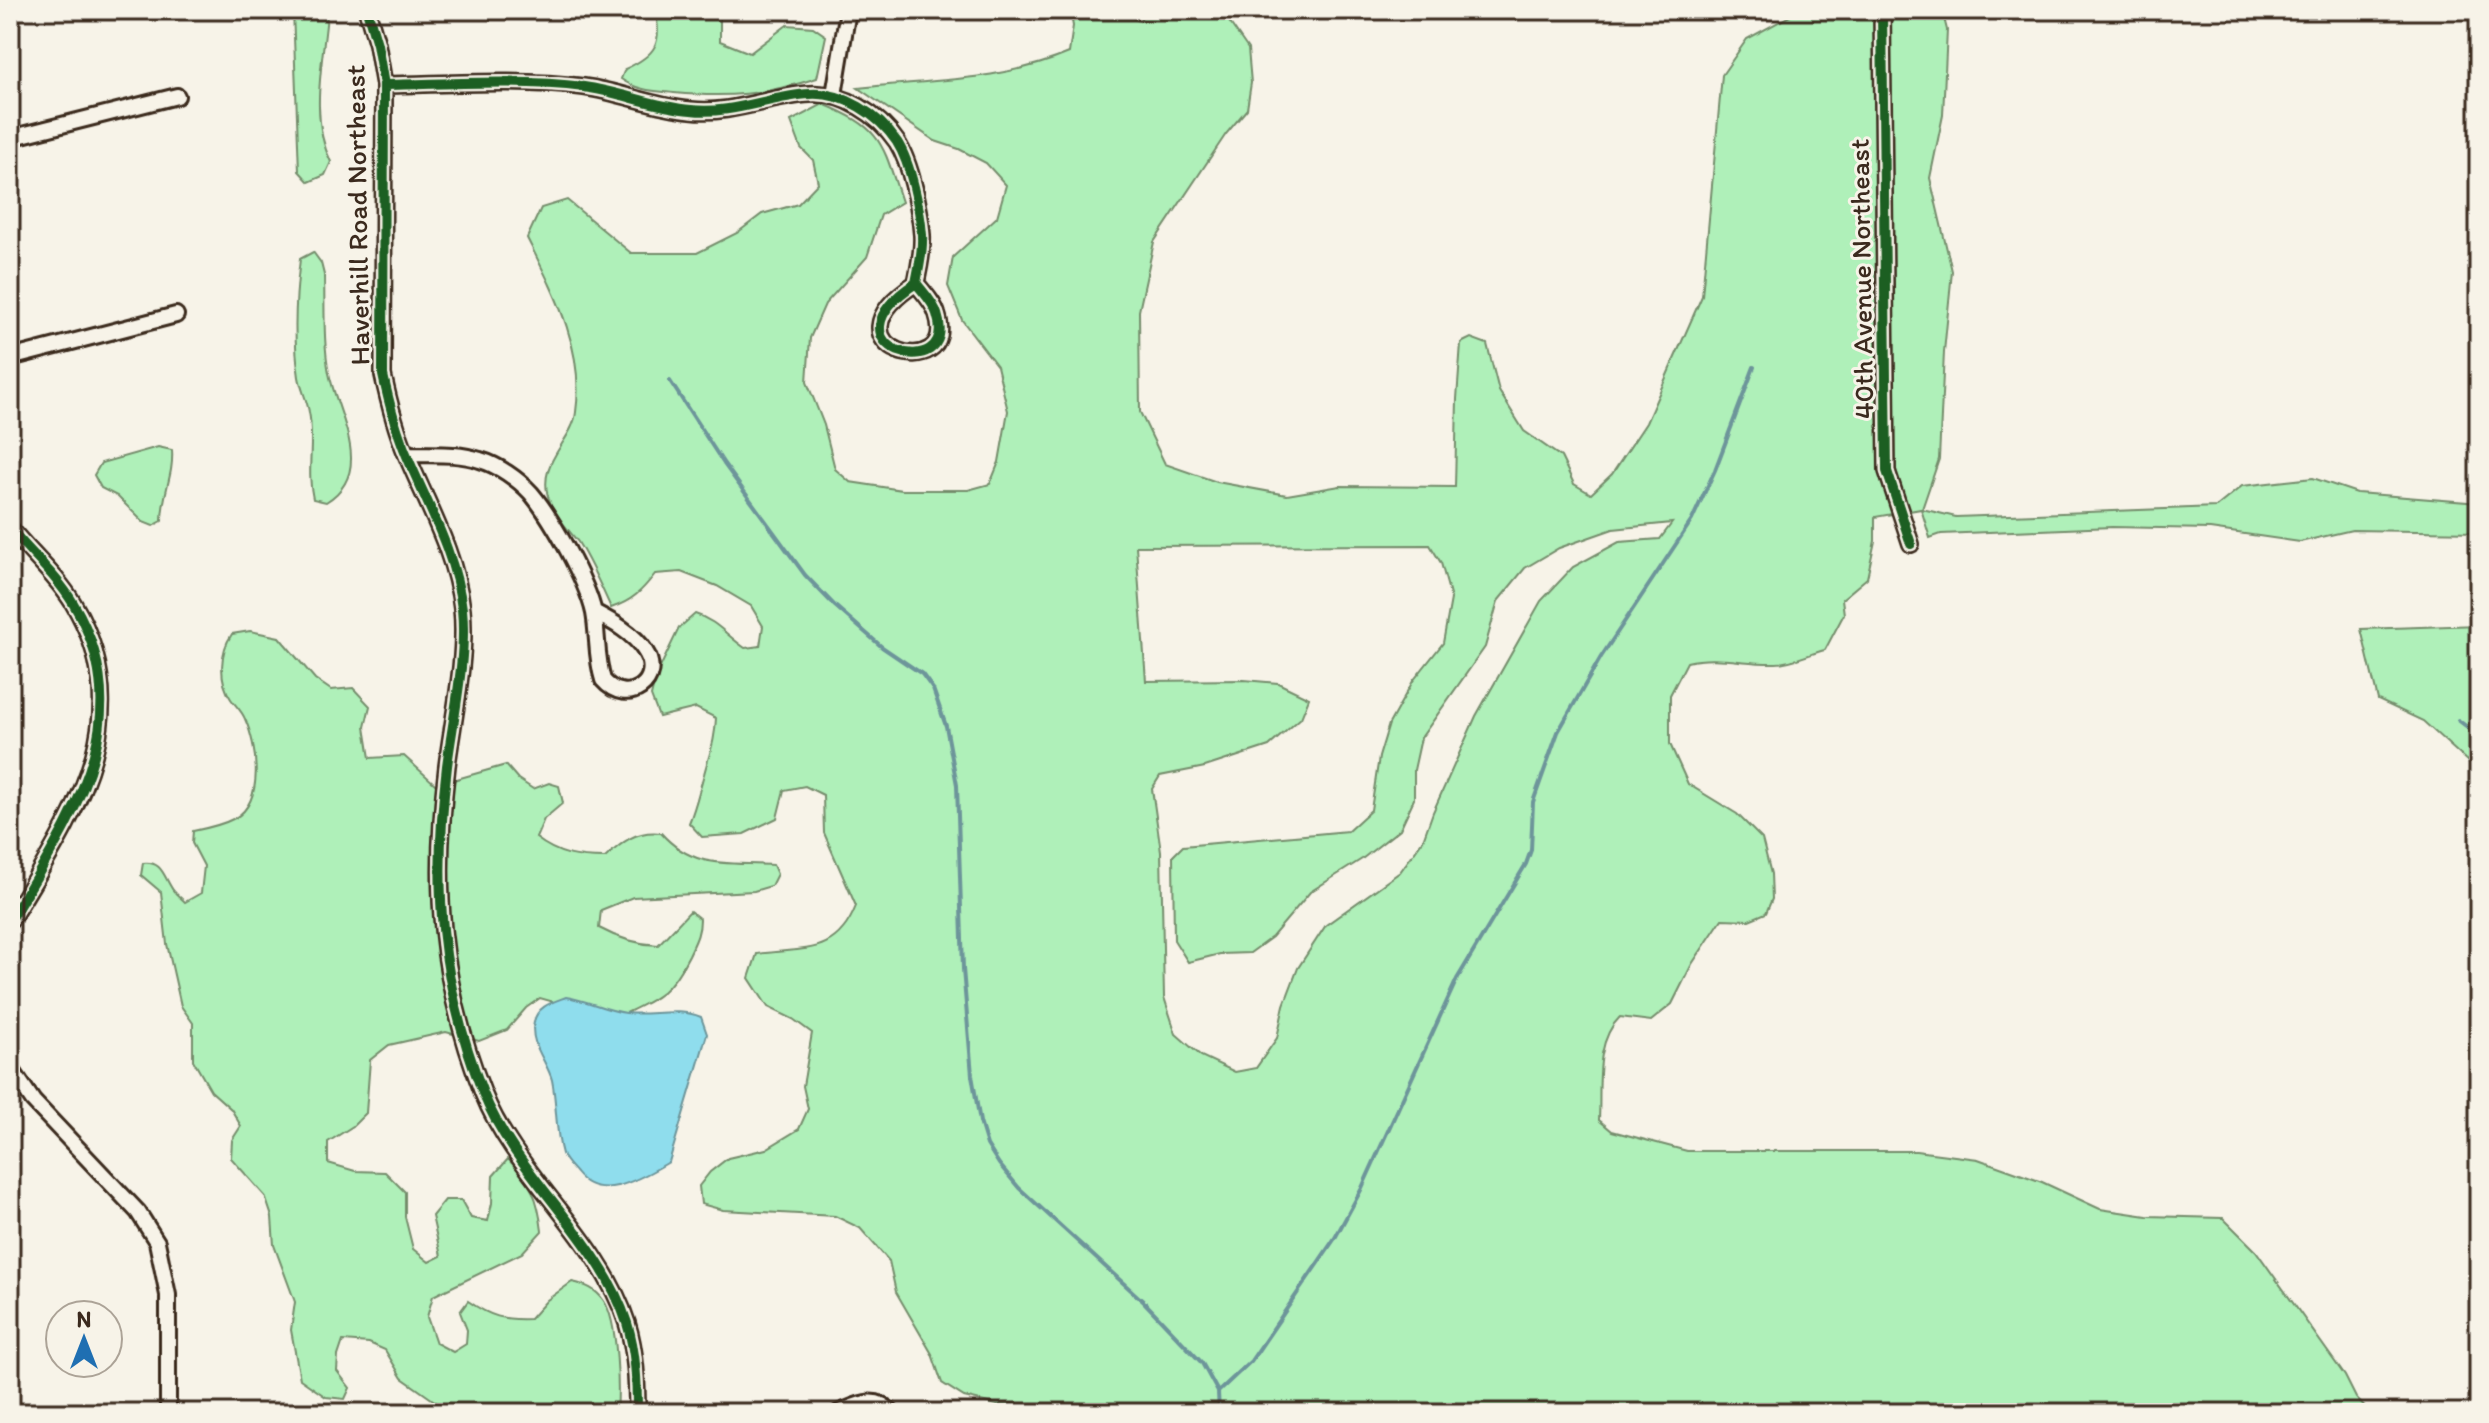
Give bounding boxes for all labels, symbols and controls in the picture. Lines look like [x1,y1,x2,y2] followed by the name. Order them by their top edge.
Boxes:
[337,64,377,366] street label: Haverhill Road Northeast
[1842,138,1880,420] street label: 40th Avenue Northeast
[44,1299,124,1379] north arrow
[77,1306,91,1333] text: N

